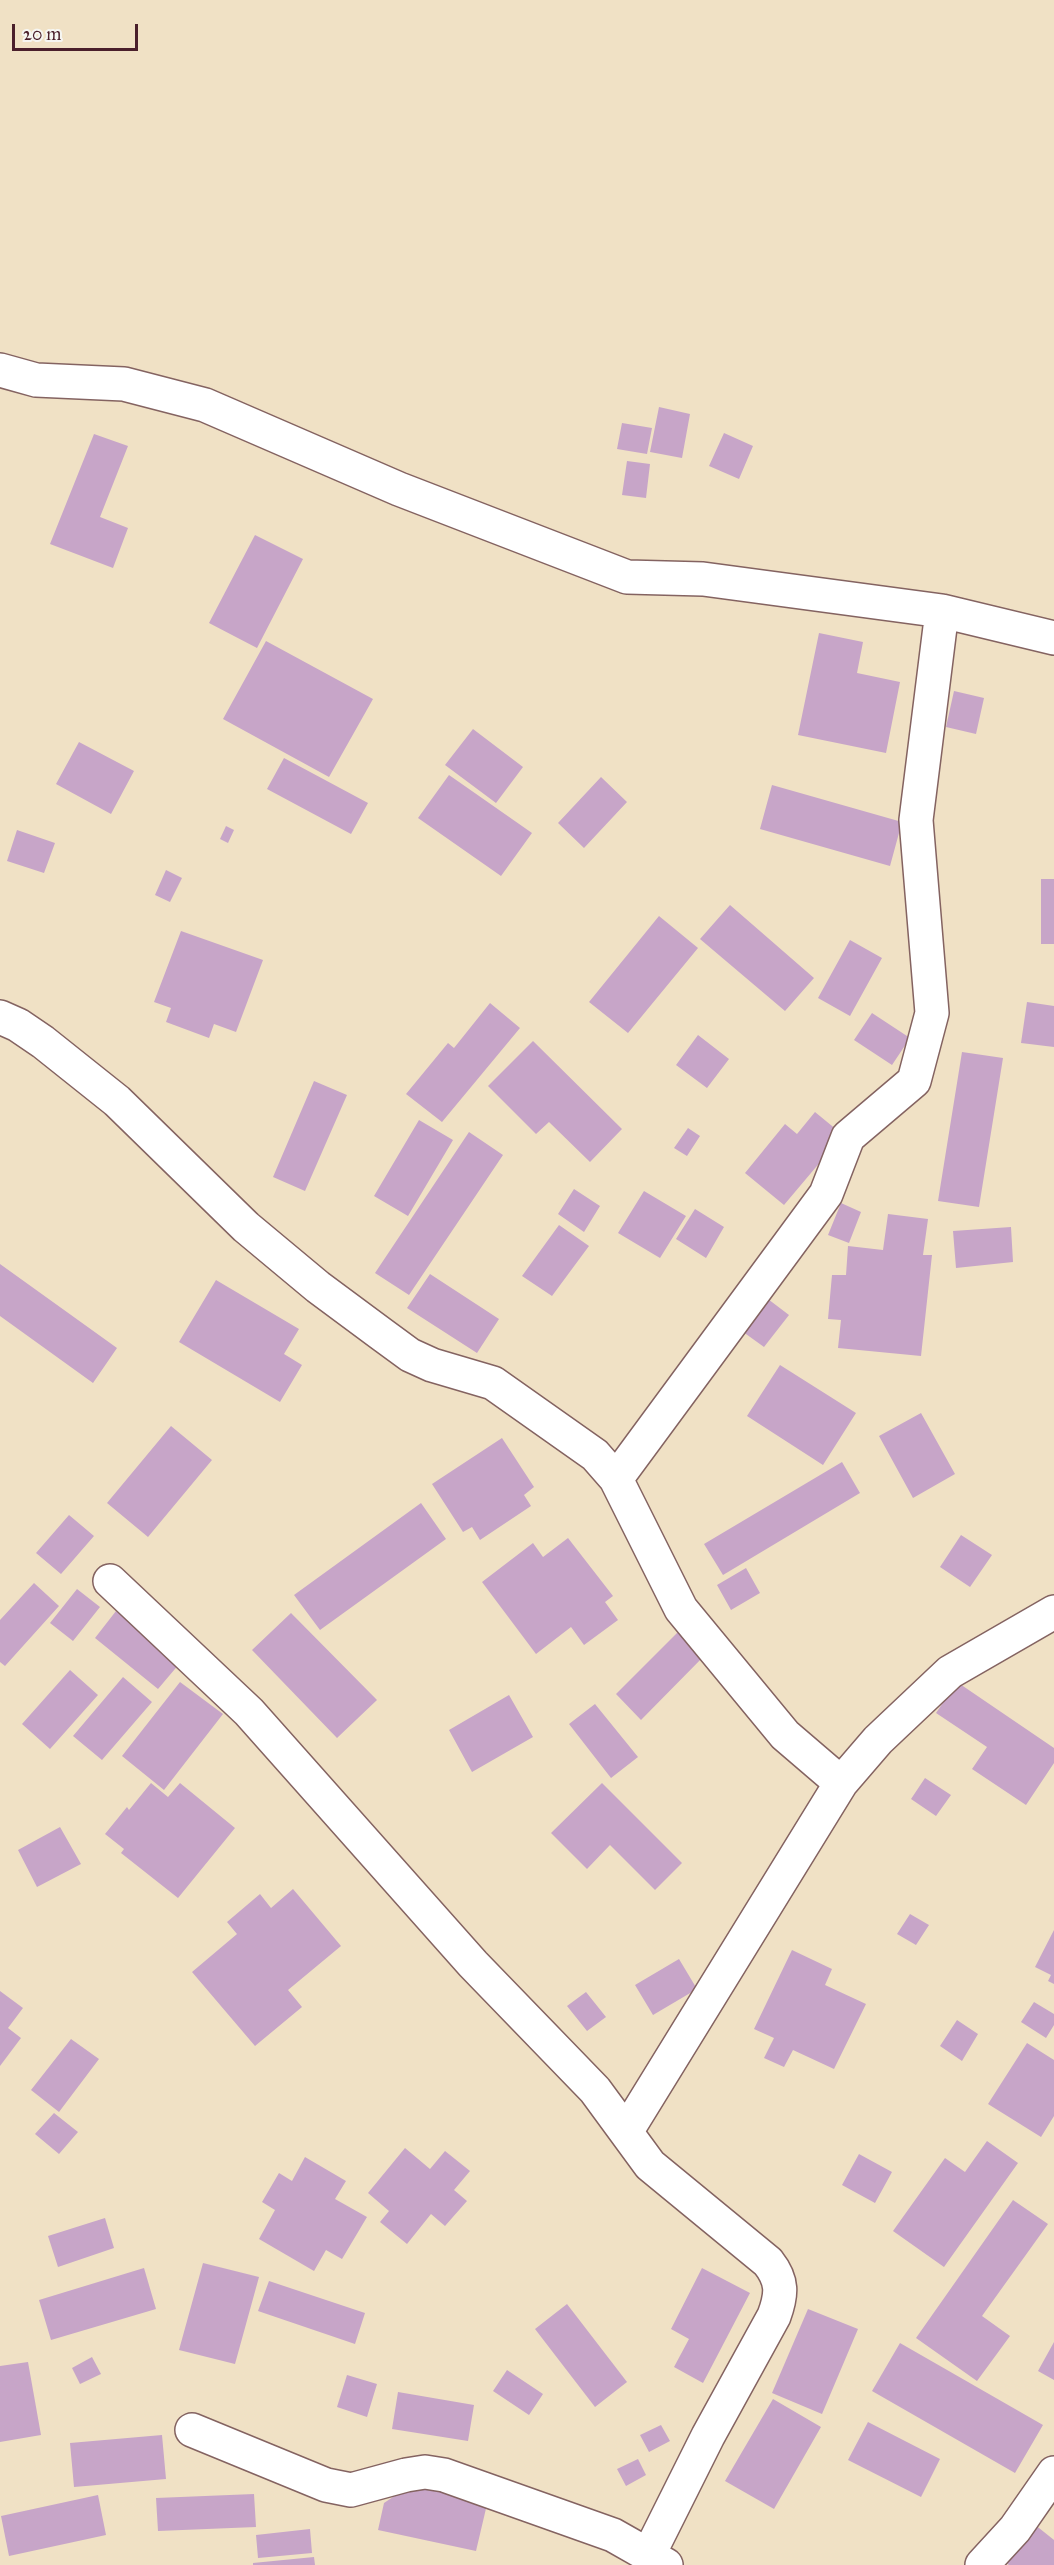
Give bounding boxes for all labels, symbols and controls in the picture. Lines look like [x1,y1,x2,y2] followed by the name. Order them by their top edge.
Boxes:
[15,12,141,50] scale bar
[23,23,61,45] text: 20 m

